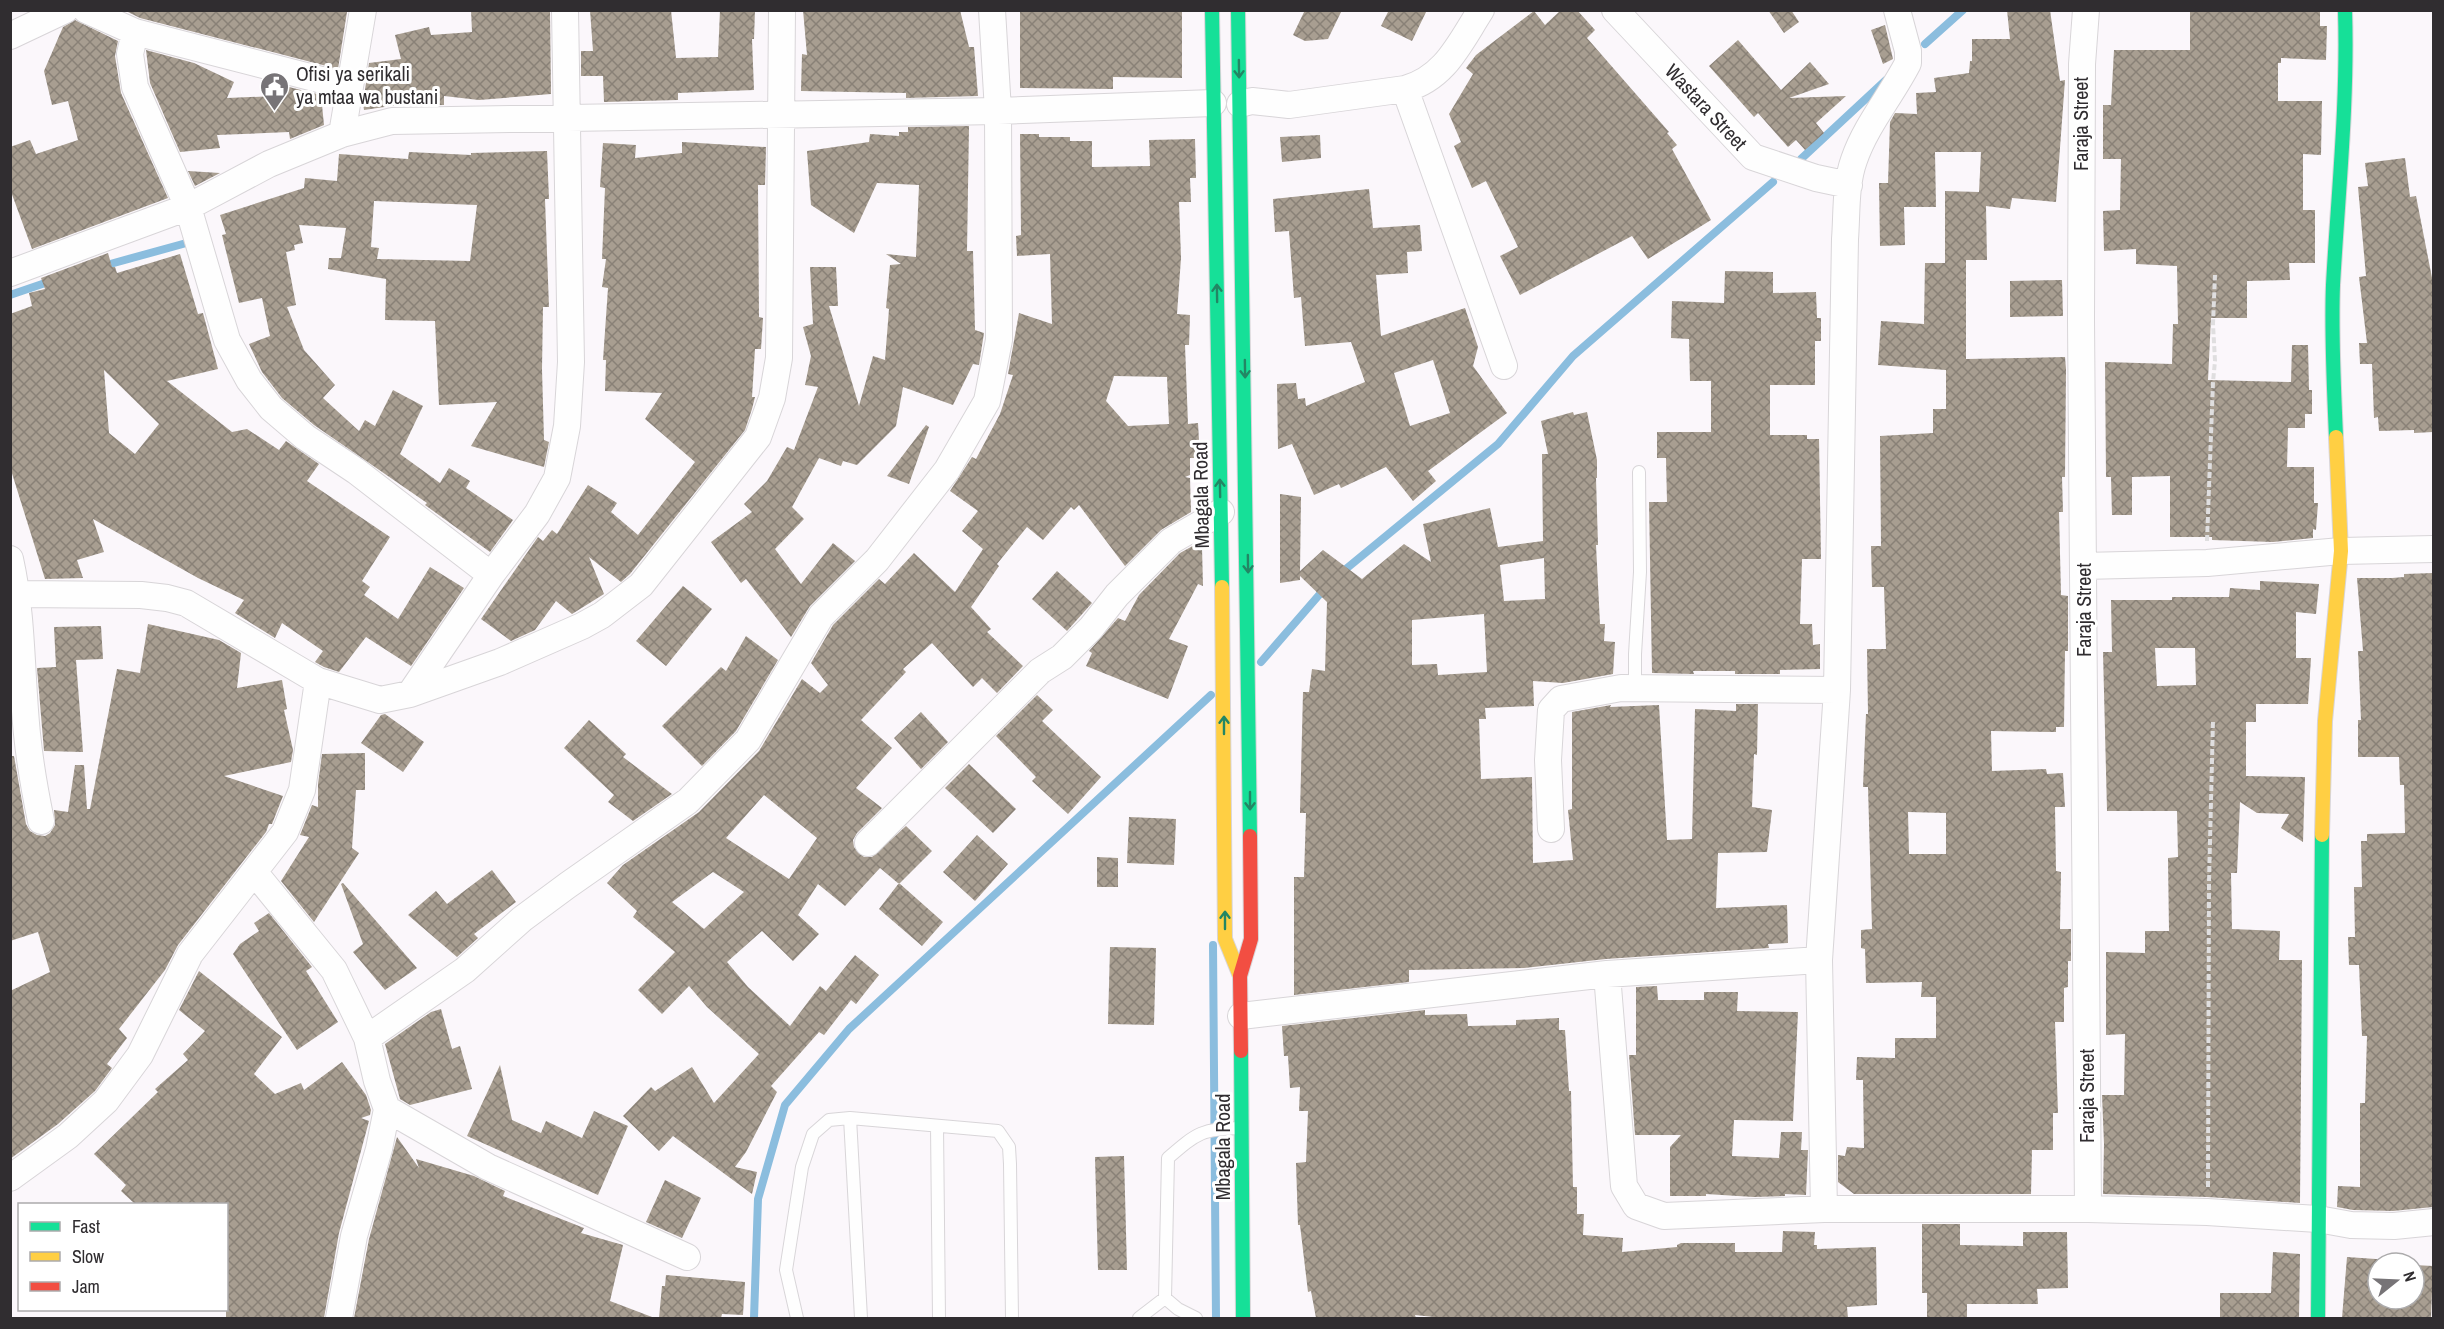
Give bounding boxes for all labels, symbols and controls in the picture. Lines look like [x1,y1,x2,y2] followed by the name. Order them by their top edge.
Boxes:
[1233,58,1245,78] one-way arrow
[1659,58,1754,156] street label: Wastara Street
[296,60,438,110] place label: Ofisi ya serikali ya mtaa wa bustani
[259,70,291,112] public building icon: Ofisi ya serikali ya mtaa wa bustani
[2067,77,2094,171] street label: Faraja Street
[1211,284,1223,304] one-way arrow
[1239,358,1250,378] one-way arrow
[1186,441,1215,549] street label: Mbagala Road
[1215,479,1226,499] one-way arrow
[1242,553,1254,573] one-way arrow
[2070,563,2097,657] street label: Faraja Street
[1218,716,1230,736] one-way arrow
[1244,790,1256,810] one-way arrow
[1219,911,1231,931] one-way arrow
[2073,1049,2100,1143] street label: Faraja Street
[1209,1094,1236,1200] street label: Mbagala Road
[18,1203,228,1311] legend
[72,1214,100,1239] text: Fast
[72,1244,104,1269] text: Slow
[2366,1251,2426,1311] north arrow
[2398,1268,2422,1284] text: N
[72,1274,100,1299] text: Jam

